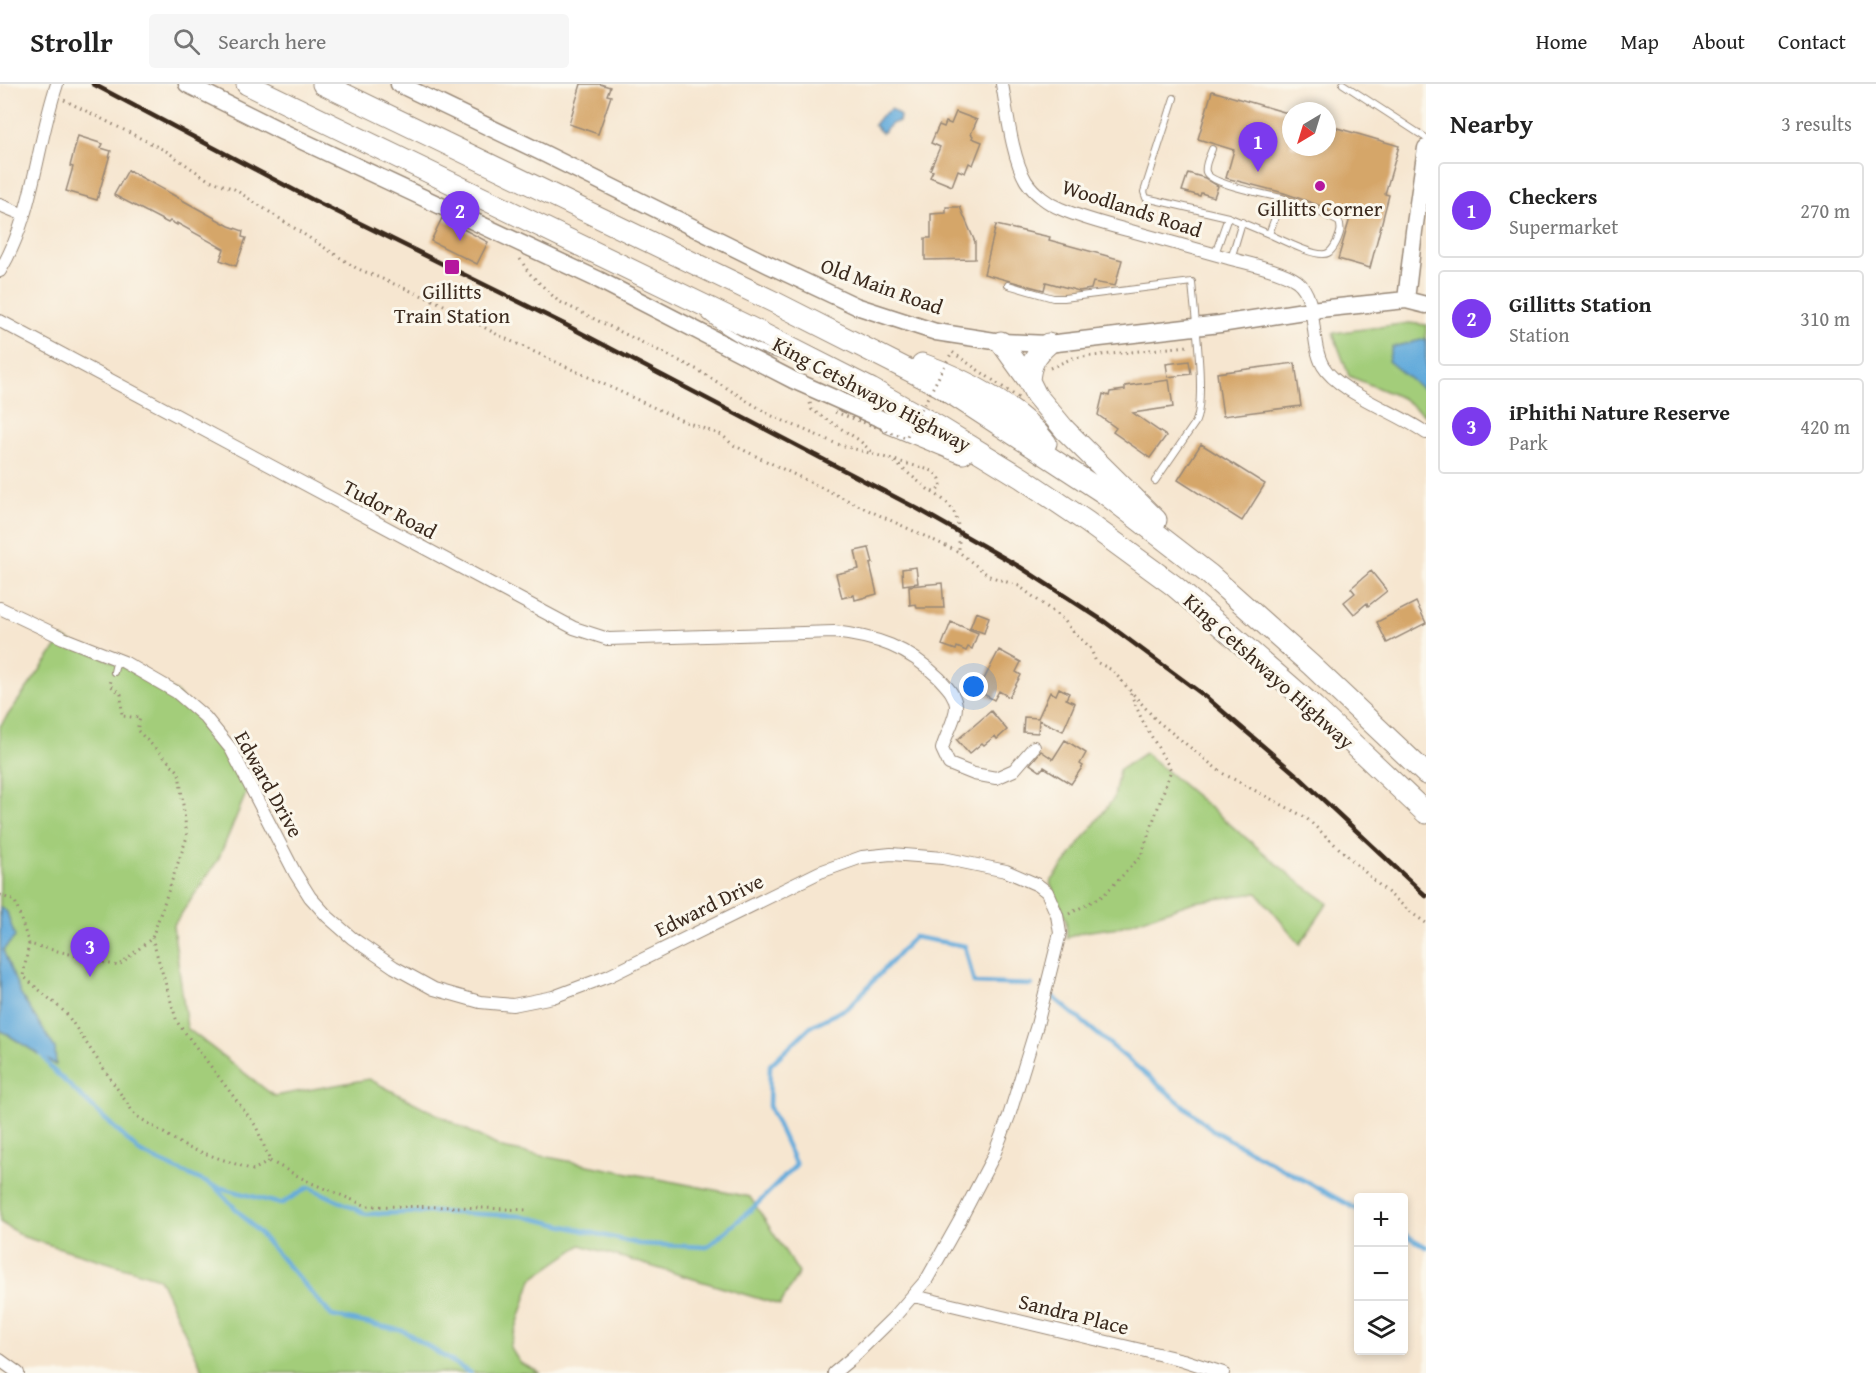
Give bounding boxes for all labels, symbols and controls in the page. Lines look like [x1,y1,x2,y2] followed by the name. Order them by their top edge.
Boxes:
[149,14,569,68] search box
[30,21,113,62] text: Strollr
[170,25,203,58] icon: search
[218,25,326,57] text: Search here
[1536,26,1587,57] text: Home
[1620,26,1659,57] text: Map
[1692,26,1745,57] text: About
[1778,26,1846,57] text: Contact
[1282,102,1336,156] north arrow
[1450,104,1533,143] text: Nearby
[1781,109,1852,138] text: 3 results
[1238,122,1278,172] pin: 1
[1058,171,1207,245] street label: Woodlands Road
[1313,179,1327,193] marker: Gillitts Corner
[1509,180,1598,212] text: Checkers
[440,192,480,241] pin: 2
[1258,193,1383,224] place label: Gillitts Corner
[1466,196,1477,225] text: 1
[1800,196,1850,225] text: 270 m
[1509,212,1618,241] text: Supermarket
[817,250,948,323] street label: Old Main Road
[443,258,461,276] marker: Gillitts Train Station
[394,276,510,331] place label: Gillitts Train Station
[1509,288,1652,320] text: Gillitts Station
[1466,304,1477,333] text: 2
[1800,304,1850,333] text: 310 m
[1509,320,1569,349] text: Station
[767,328,977,460] street label: King Cetshwayo Highway
[1509,396,1730,428] text: iPhithi Nature Reserve
[1466,412,1477,441] text: 3
[1800,412,1850,441] text: 420 m
[1509,428,1548,457] text: Park
[338,471,443,547] street label: Tudor Road
[1177,586,1362,757] street label: King Cetshwayo Highway
[959,672,988,701] your location
[227,725,311,843] street label: Edward Drive
[649,865,769,945] street label: Edward Drive
[70,928,110,977] pin: 3
[1354,1193,1408,1355] map controls
[1354,1193,1408,1247] button: +
[1354,1247,1408,1301] button: −
[1016,1285,1132,1343] street label: Sandra Place
[1354,1301,1408,1355] button: layers

